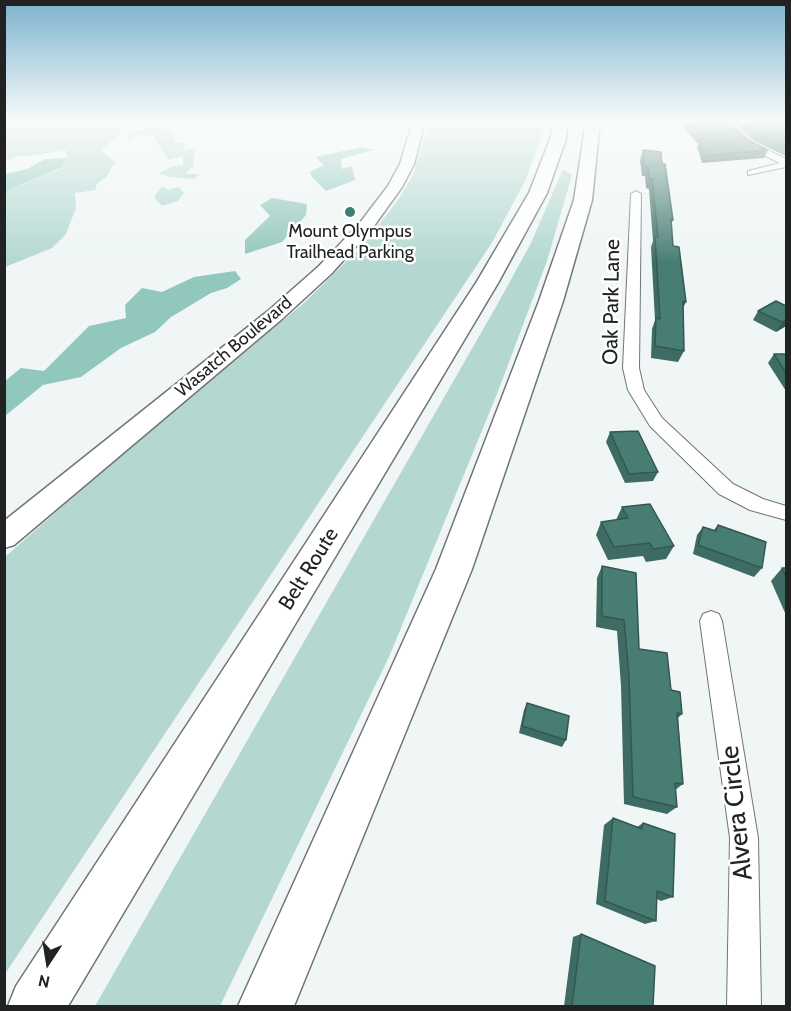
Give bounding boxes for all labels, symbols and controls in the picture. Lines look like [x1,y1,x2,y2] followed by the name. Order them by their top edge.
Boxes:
[343,205,357,219] marker: Mount Olympus Trailhead Parking
[286,221,414,264] place label: Mount Olympus Trailhead Parking
[598,239,626,365] street label: Oak Park Lane
[172,292,296,402] street label: Wasatch Boulevard
[274,523,344,615] street label: Belt Route
[714,744,760,882] street label: Alvera Circle
[18,933,78,993] north arrow
[37,971,52,992] text: N

